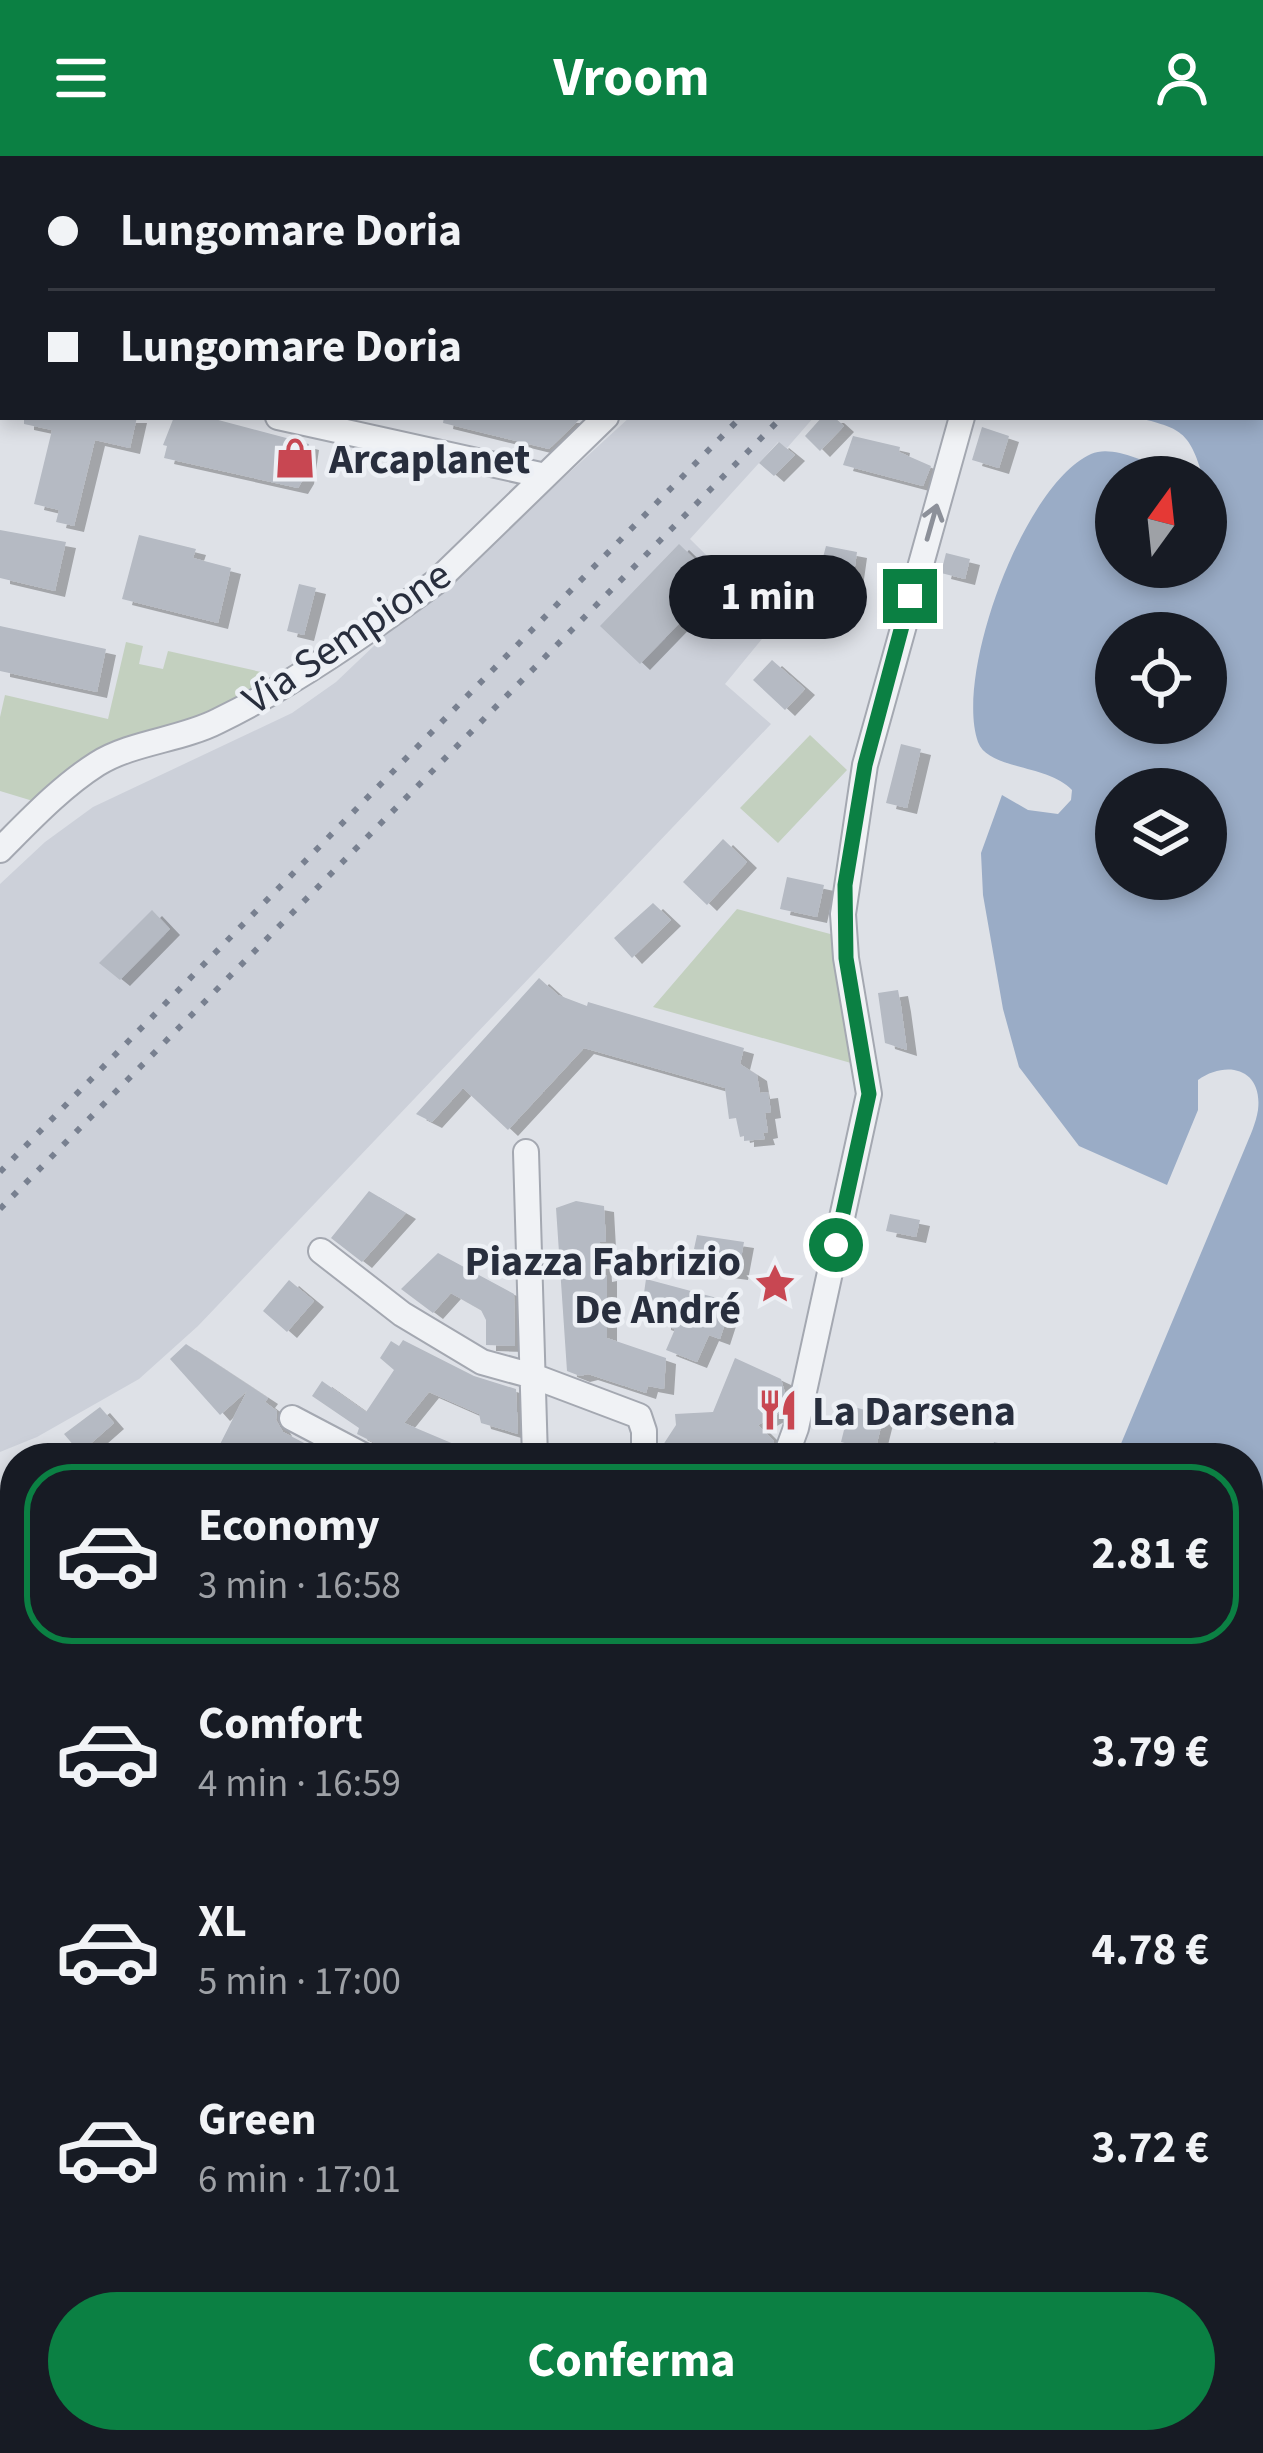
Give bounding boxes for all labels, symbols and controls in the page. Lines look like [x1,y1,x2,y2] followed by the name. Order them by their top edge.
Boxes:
[553,40,710,117] text: Vroom
[48,45,114,111] icon: menu
[1149,45,1215,111] icon: person
[120,199,462,263] text: Lungomare Doria
[120,315,462,379] text: Lungomare Doria
[328,430,530,490] place label: Arcaplanet
[272,435,318,481] shop icon: Arcaplanet
[1095,456,1227,588] north arrow
[1095,456,1227,900] map controls
[922,504,944,542] one-way arrow
[231,546,463,730] street label: Via Sempione
[670,554,868,638] callout: 1 min
[721,569,815,625] text: 1 min
[883,569,937,623] route end
[1095,612,1227,744] button: locate
[1095,768,1227,900] button: layers
[809,1218,863,1272] route start
[465,1232,741,1340] place label: Piazza Fabrizio De André
[752,1261,798,1307] place icon: Piazza Fabrizio De André
[812,1382,1016,1442] place label: La Darsena
[755,1387,801,1433] restaurant icon: La Darsena
[198,1494,380,1558] text: Economy
[54,1500,162,1608] icon: car
[1091,1522,1209,1586] text: 2.81 €
[198,1558,401,1614] text: 3 min · 16:58
[198,1692,363,1756] text: Comfort
[54,1698,162,1806] icon: car
[1091,1720,1209,1784] text: 3.79 €
[198,1756,401,1812] text: 4 min · 16:59
[198,1890,247,1954] text: XL
[54,1896,162,2004] icon: car
[1091,1918,1209,1982] text: 4.78 €
[198,1954,401,2010] text: 5 min · 17:00
[198,2088,317,2152] text: Green
[54,2094,162,2202] icon: car
[1091,2116,1209,2180] text: 3.72 €
[198,2152,401,2208] text: 6 min · 17:01
[48,2292,1215,2430] button: Conferma

